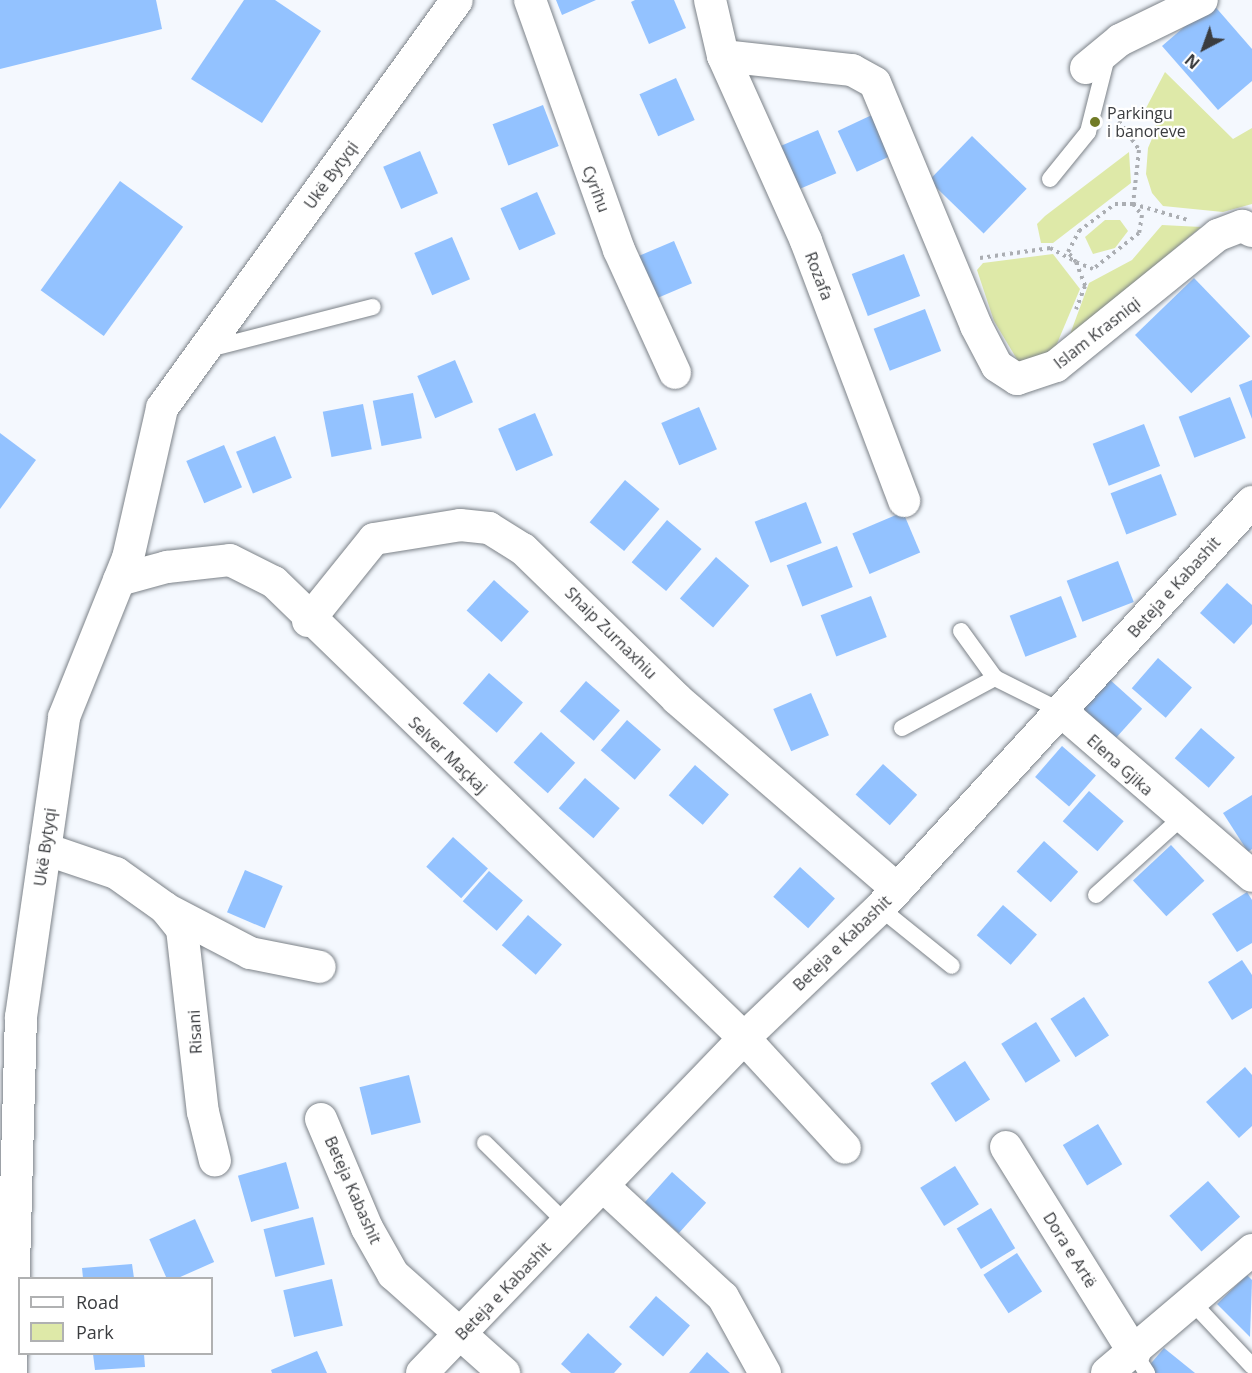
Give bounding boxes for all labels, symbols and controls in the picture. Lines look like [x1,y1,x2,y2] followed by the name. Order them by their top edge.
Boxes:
[1174,18,1234,78] north arrow
[1180,49,1204,74] text: N
[1107,103,1186,141] place label: Parkingu i banoreve
[1088,115,1102,129] marker: Parkingu i banoreve
[300,137,362,213] street label: Ukë Bytyqi
[578,163,614,215] street label: Cyrihu
[801,249,837,303] street label: Rozafa
[1050,293,1144,373] street label: Islam Krasniqi
[1124,533,1224,641] street label: Beteja e Kabashit
[561,583,661,683] street label: Shaip Zurnaxhiu
[405,713,491,797] street label: Selver Maçkaj
[1083,731,1157,799] street label: Elena Gjika
[30,806,60,888] street label: Ukë Bytyqi
[789,891,895,995] street label: Beteja e Kabashit
[184,1009,206,1055] street label: Risani
[321,1133,385,1247] street label: Beteja Kabashit
[1039,1209,1101,1291] street label: Dora e Artë
[451,1238,555,1344] street label: Beteja e Kabashit
[18,1277,213,1355] legend
[76,1290,119,1314] text: Road
[76,1320,114,1344] text: Park

